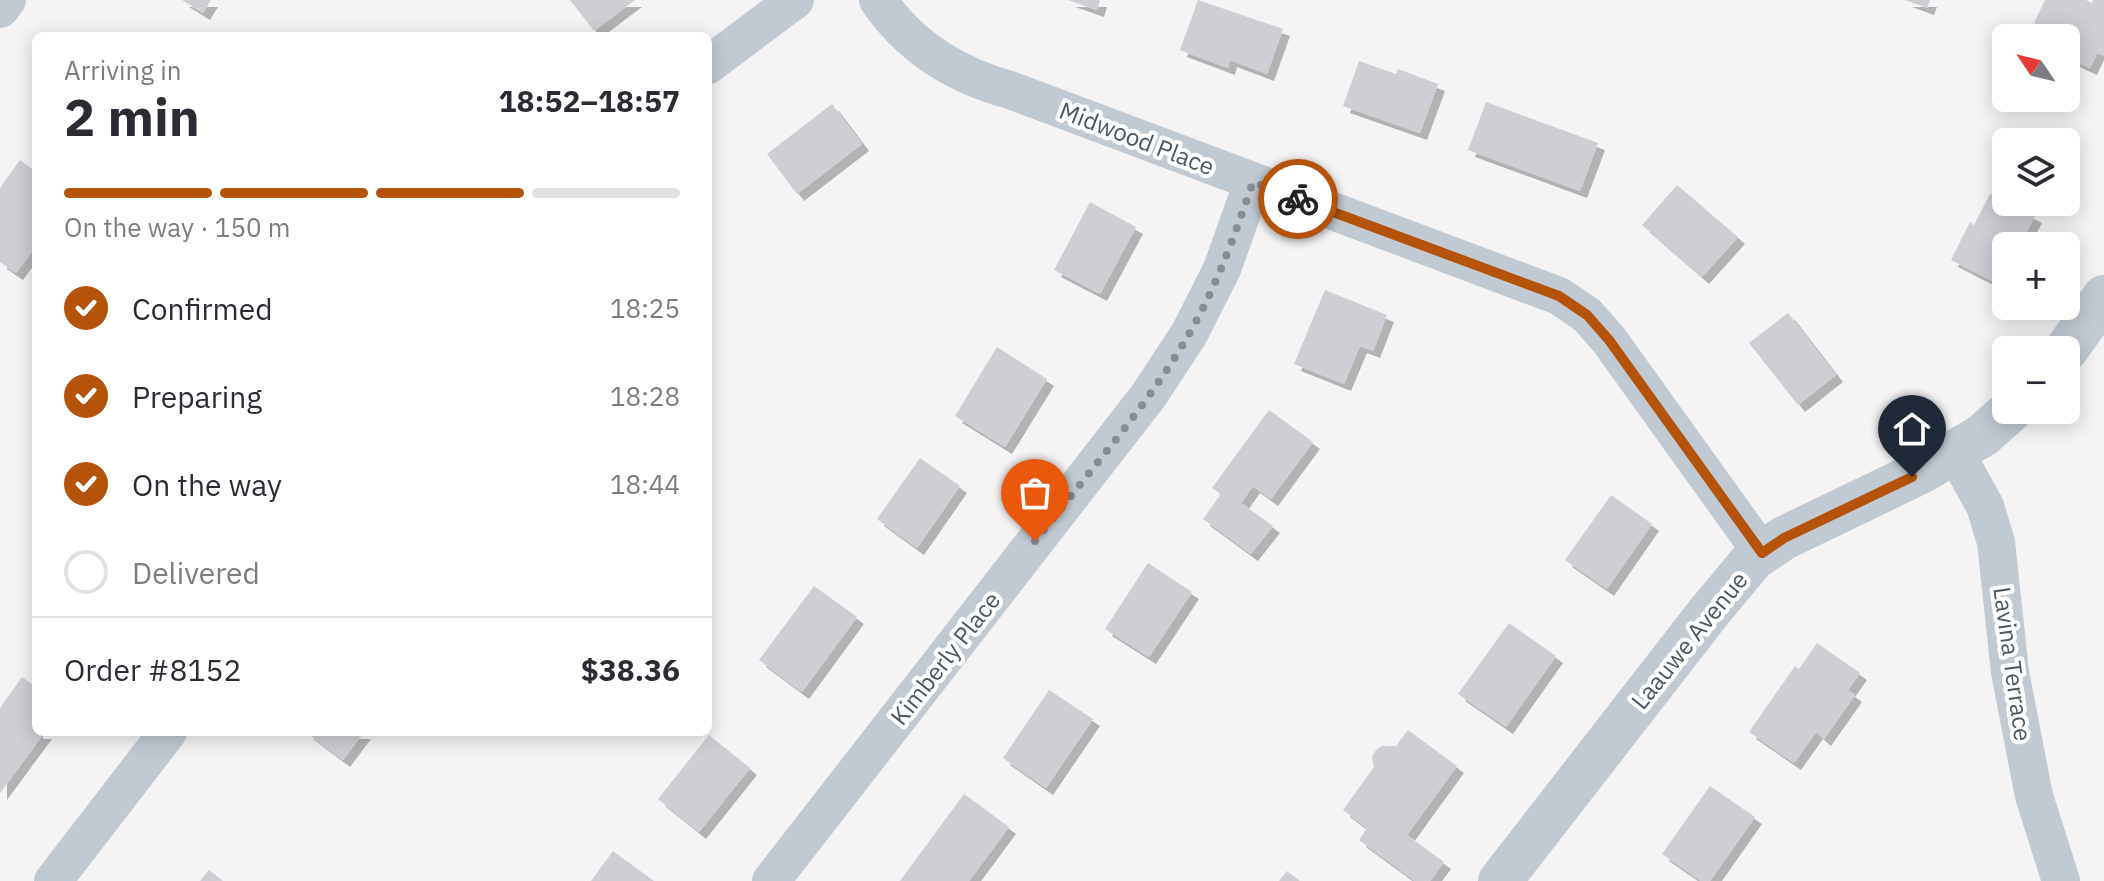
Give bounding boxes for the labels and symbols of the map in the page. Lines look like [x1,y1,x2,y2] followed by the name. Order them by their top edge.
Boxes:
[1992,24,2080,112] north arrow
[1055,94,1219,182] street label: Midwood Place
[1258,159,1338,239] courier
[1878,395,1946,477] pin
[1001,459,1069,541] pin
[1624,564,1754,716] street label: Laauwe Avenue
[883,585,1007,731] street label: Kimberly Place
[1986,585,2040,743] street label: Lavina Terrace

